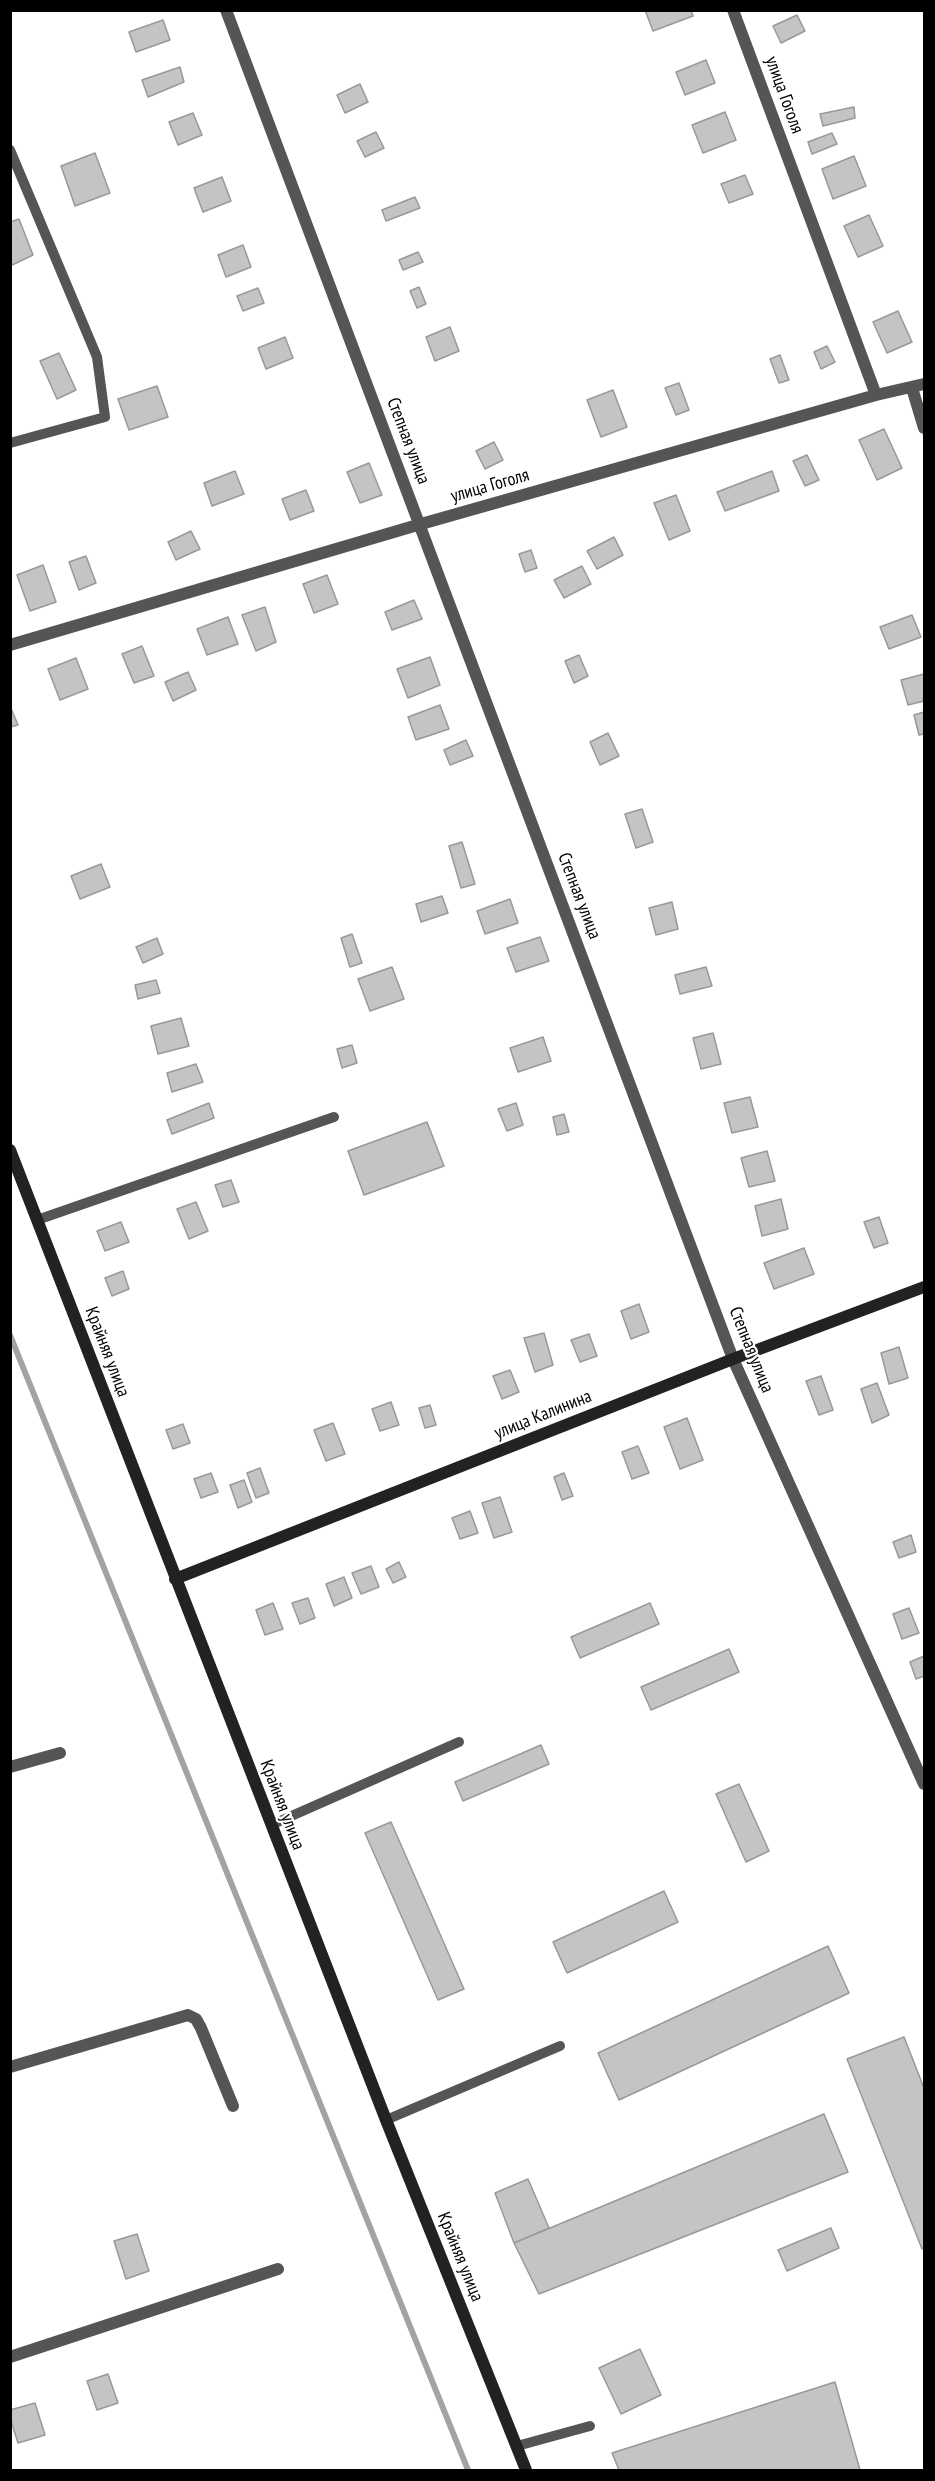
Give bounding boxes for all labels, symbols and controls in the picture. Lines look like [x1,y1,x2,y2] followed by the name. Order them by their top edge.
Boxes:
[760,53,808,137] street label: улица Гоголя
[382,395,434,487] street label: Степная улица
[448,465,532,507] street label: улица Гоголя
[553,850,605,942] street label: Степная улица
[80,1304,134,1400] street label: Крайняя улица
[724,1304,778,1396] street label: Степная улица
[491,1386,595,1444] street label: улица Калинина
[255,1757,309,1853] street label: Крайняя улица
[432,2209,488,2305] street label: Крайняя улица

